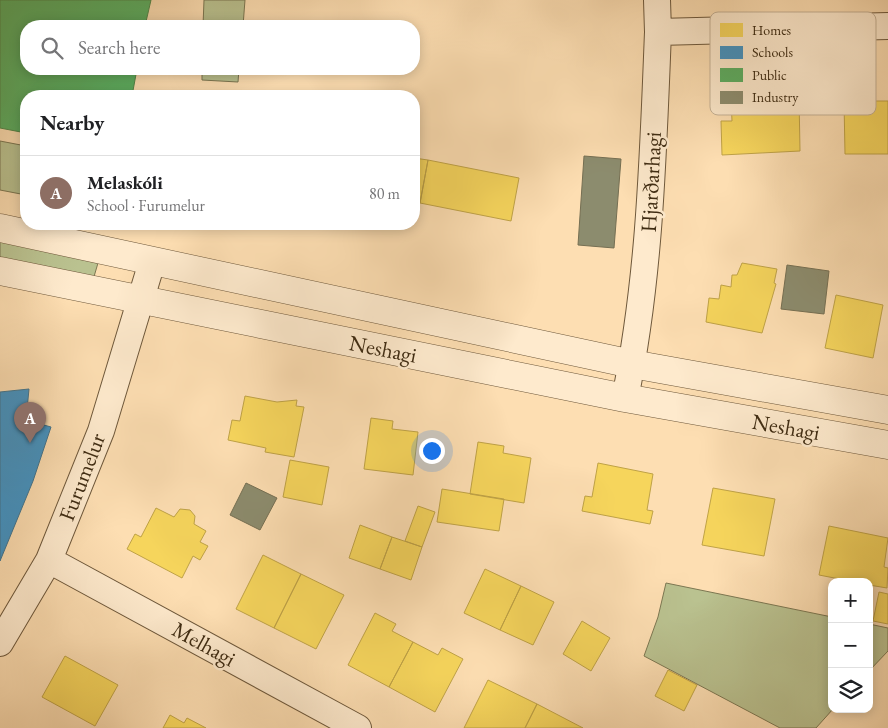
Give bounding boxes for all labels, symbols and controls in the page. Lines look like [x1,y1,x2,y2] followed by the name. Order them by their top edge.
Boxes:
[710,12,876,115] legend
[20,20,420,75] search box
[752,21,792,39] text: Homes
[38,34,66,62] icon: search
[78,35,160,60] text: Search here
[752,43,793,61] text: Schools
[752,66,787,84] text: Public
[752,88,799,106] text: Industry
[40,109,104,136] text: Nearby
[634,131,668,233] street label: Hjarðarhagi
[87,170,163,195] text: Melaskóli
[50,183,62,204] text: A
[369,183,400,204] text: 80 m
[87,195,205,216] text: School · Furumelur
[347,328,419,370] street label: Neshagi
[14,402,46,443] pin: A
[750,407,822,447] street label: Neshagi
[52,428,112,525] street label: Furumelur
[419,438,445,464] your location
[828,578,873,713] map controls
[828,578,873,623] button: +
[167,615,241,673] street label: Melhagi
[828,623,873,668] button: −
[828,668,873,713] button: layers

